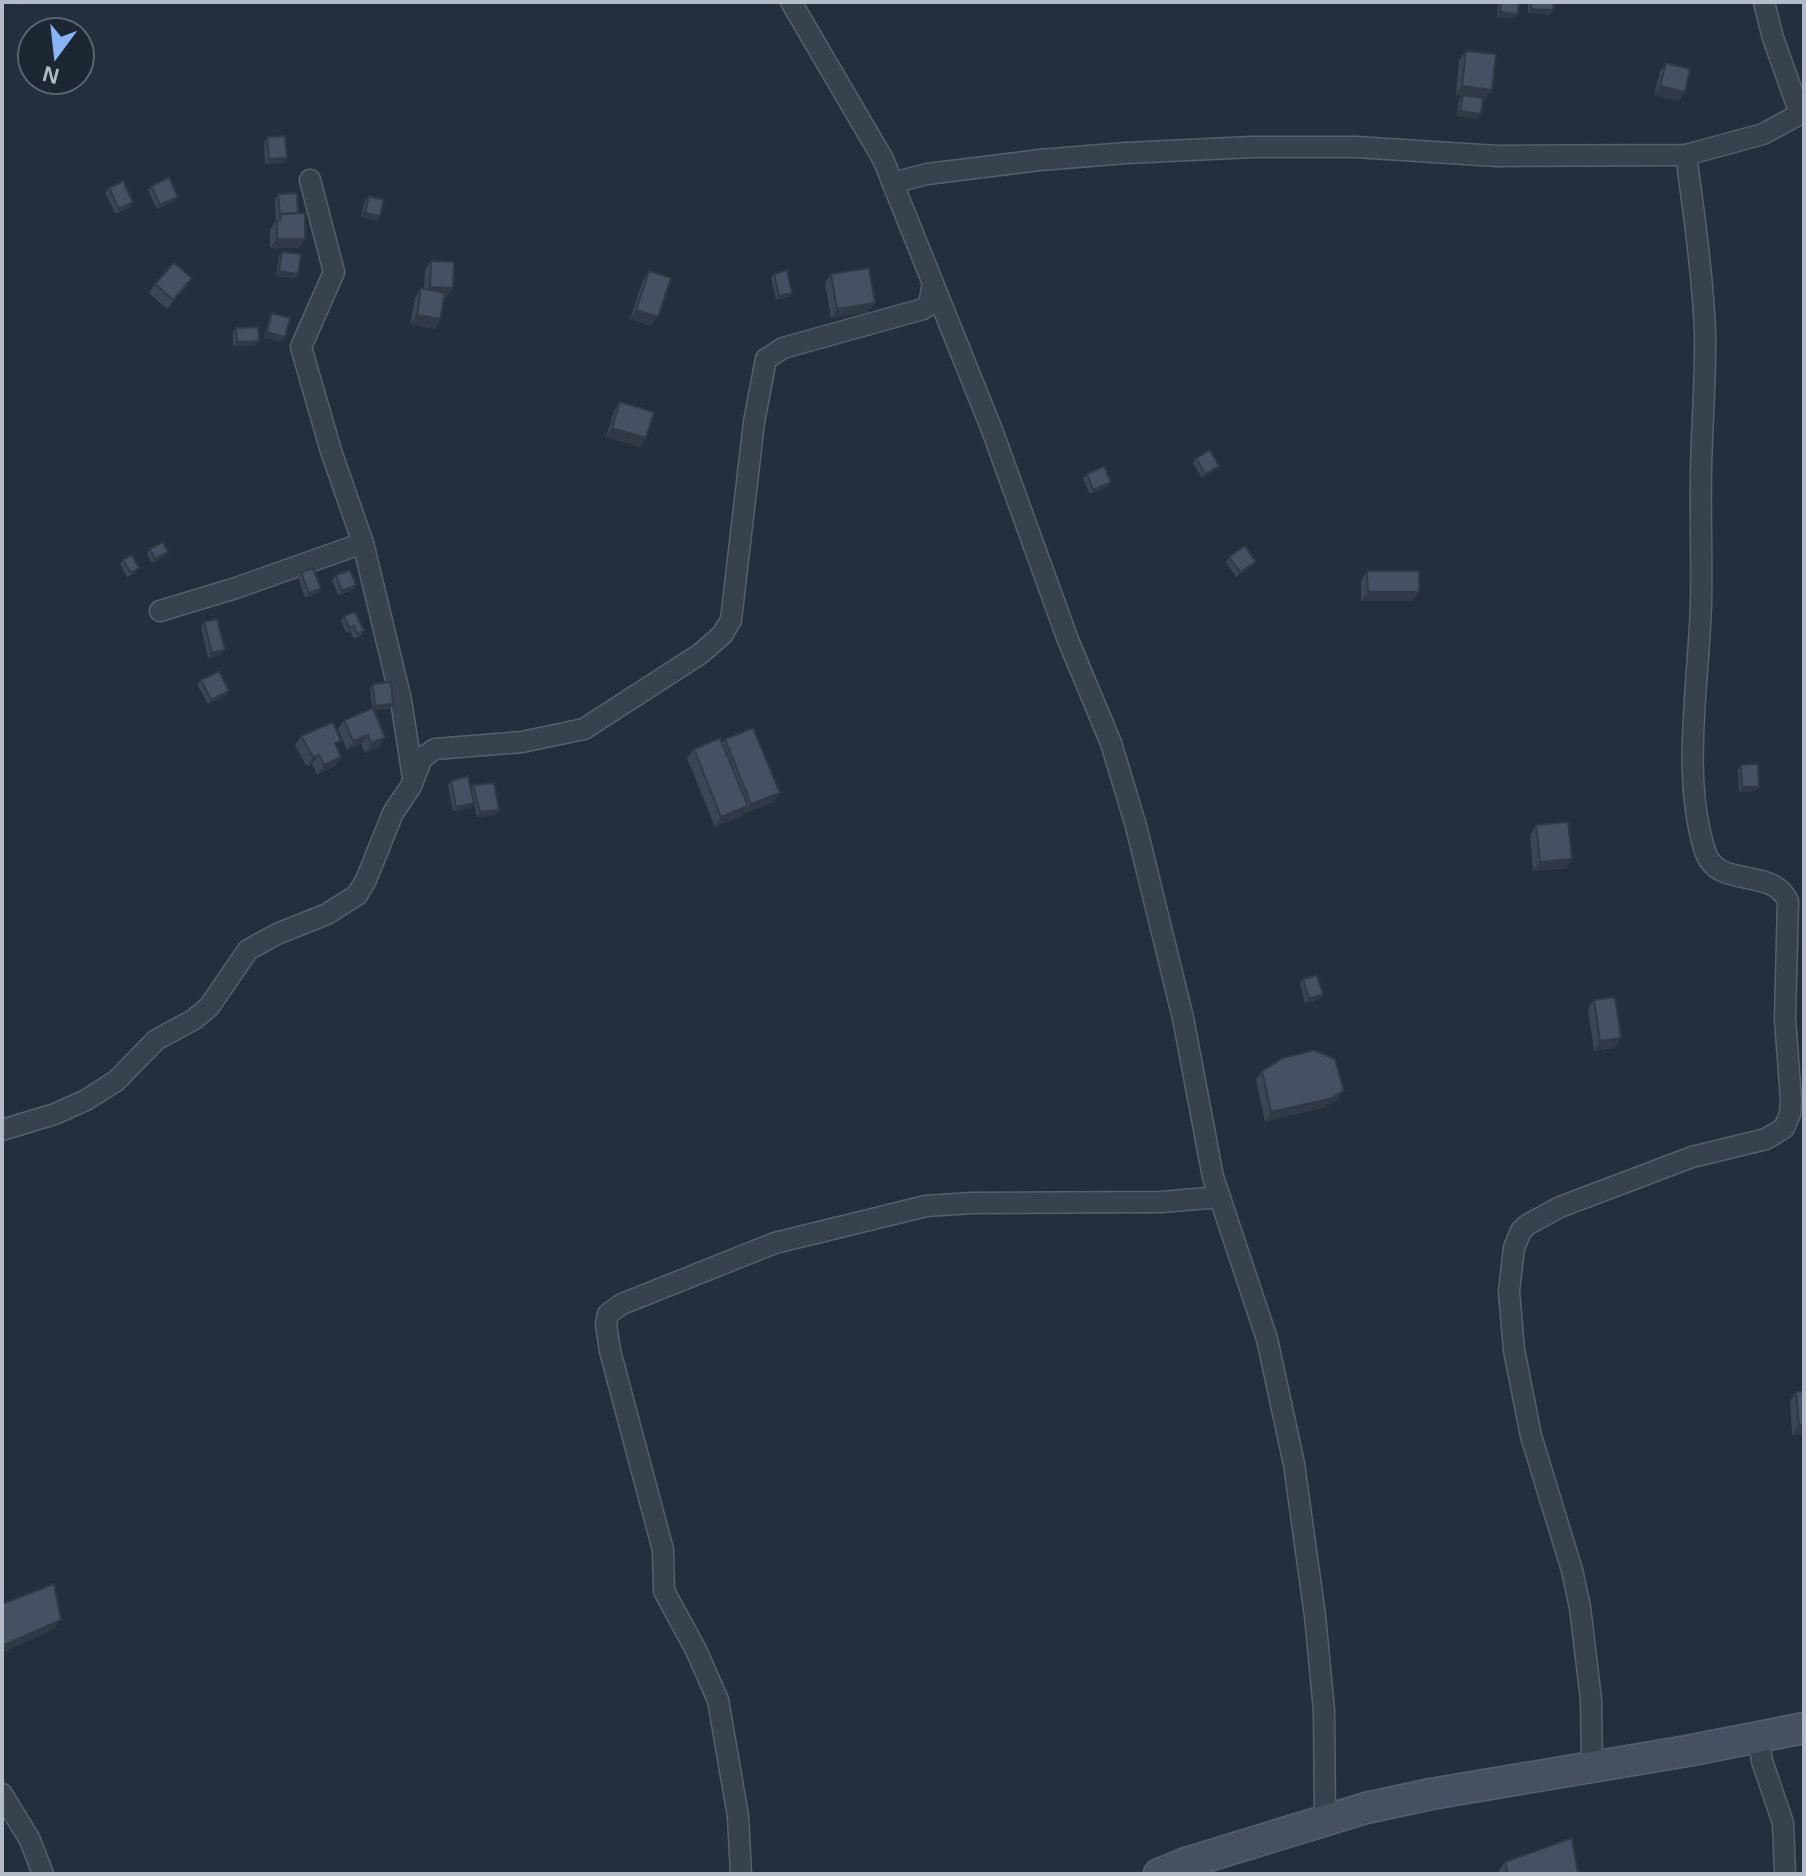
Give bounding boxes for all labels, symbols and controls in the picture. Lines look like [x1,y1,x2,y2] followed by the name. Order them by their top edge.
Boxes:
[16,16,96,96] north arrow
[40,61,62,89] text: N

